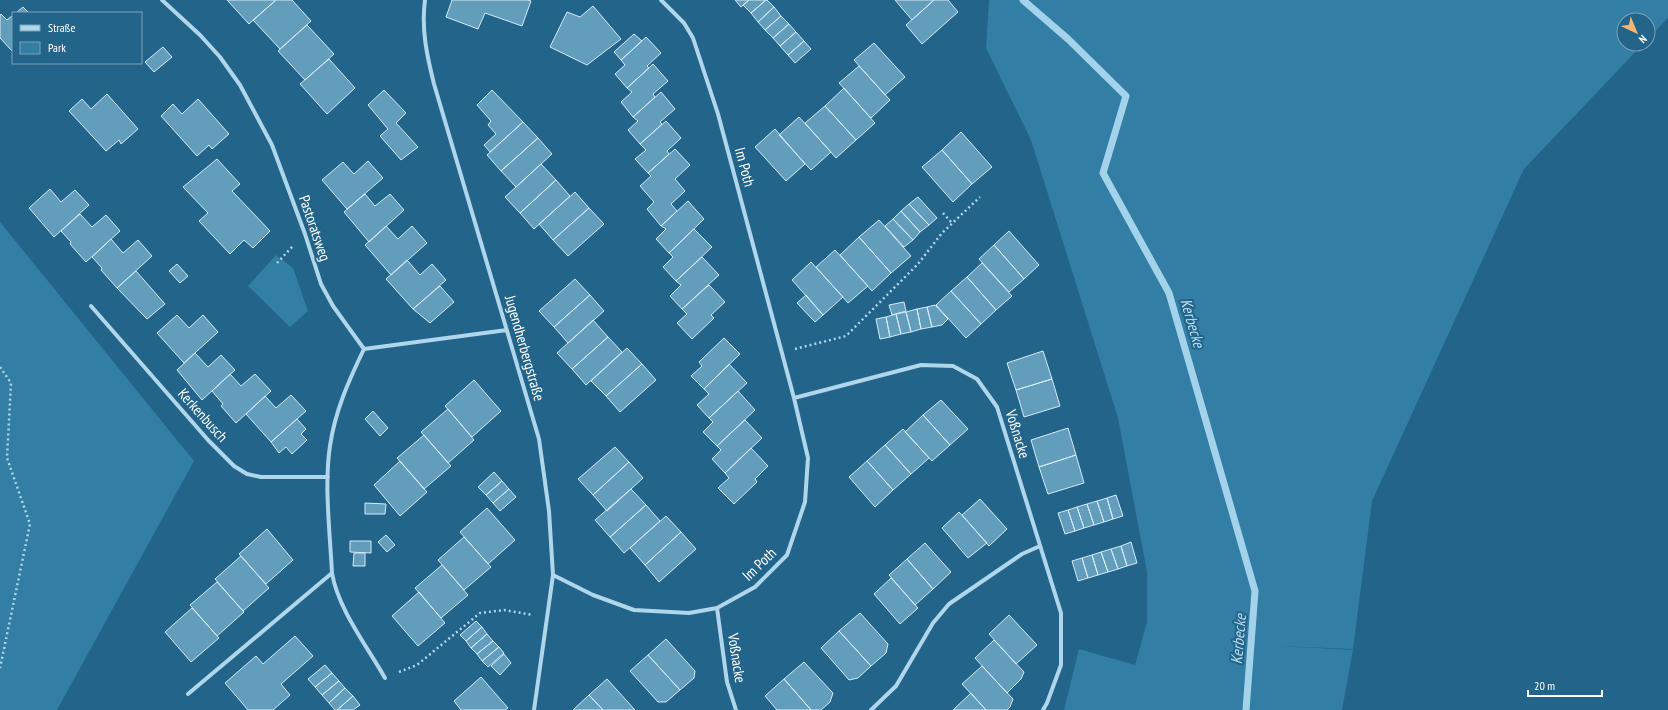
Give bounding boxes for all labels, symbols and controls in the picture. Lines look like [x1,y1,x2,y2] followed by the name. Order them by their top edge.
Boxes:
[12,12,142,64] legend
[1616,12,1656,52] north arrow
[48,20,75,35] text: Straße
[1636,32,1650,46] text: N
[48,40,66,55] text: Park
[731,145,759,189] street label: Im Poth
[295,193,335,263] street label: Pastoratsweg
[501,292,549,403] street label: Jugendherbergstraße
[1176,296,1210,351] water label: Kerbecke
[174,384,232,446] street label: Kerkenbusch
[1001,406,1034,461] street label: Voßnacke
[738,543,780,585] street label: Im Poth
[1226,612,1250,665] water label: Kerbecke
[724,631,750,684] street label: Voßnacke
[1528,672,1602,698] scale bar
[1534,678,1555,693] text: 20 m

